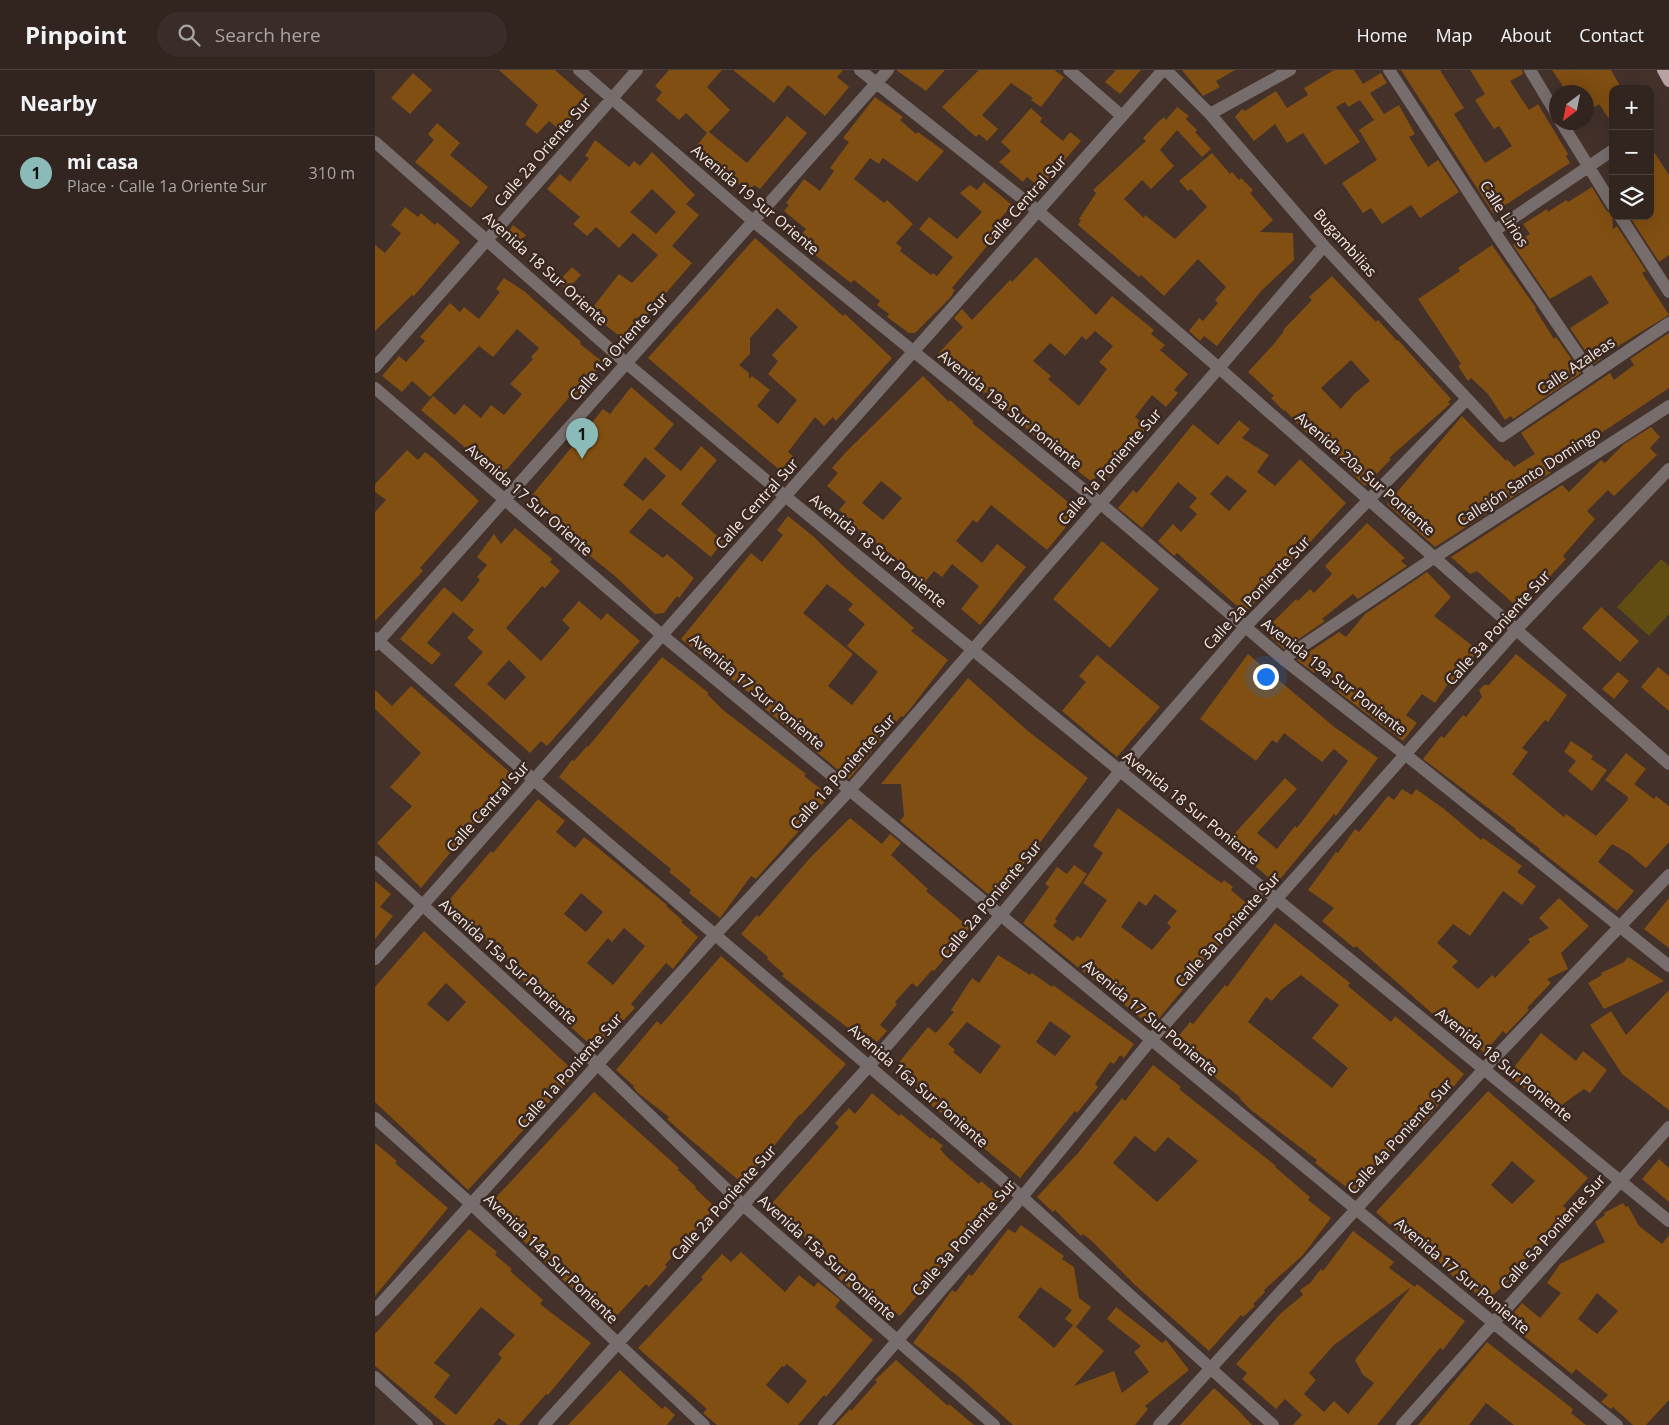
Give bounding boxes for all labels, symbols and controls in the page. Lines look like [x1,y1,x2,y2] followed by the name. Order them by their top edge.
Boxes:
[157,12,507,57] search box
[25,18,127,51] text: Pinpoint
[175,21,203,49] icon: search
[215,22,321,48] text: Search here
[1357,23,1407,47] text: Home
[1435,23,1473,47] text: Map
[1501,23,1551,47] text: About
[1579,23,1644,47] text: Contact
[1549,85,1594,130] north arrow
[1609,85,1654,220] map controls
[1609,85,1654,130] button: +
[20,89,97,117] text: Nearby
[489,92,595,210] street label: Calle 2a Oriente Sur
[1609,130,1654,175] button: −
[687,140,824,259] street label: Avenida 19 Sur Oriente
[67,149,139,175] text: mi casa
[978,151,1070,250] street label: Calle Central Sur
[31,162,41,184] text: 1
[309,162,355,184] text: 310 m
[67,175,267,197] text: Place · Calle 1a Oriente Sur
[1609,175,1654,220] button: layers
[1476,176,1534,251] street label: Calle Lirios
[1310,204,1382,281] street label: Bugambilias
[479,207,612,330] street label: Avenida 18 Sur Oriente
[564,288,672,405] street label: Calle 1a Oriente Sur
[1532,332,1618,399] street label: Calle Azaleas
[935,345,1087,473] street label: Avenida 19a Sur Poniente
[1053,404,1165,529] street label: Calle 1a Poniente Sur
[1292,407,1440,540] street label: Avenida 20a Sur Poniente
[566,418,598,459] pin: 1
[1453,422,1604,530] street label: Callejón Santo Domingo
[462,439,597,560] street label: Avenida 17 Sur Oriente
[710,454,802,553] street label: Calle Central Sur
[806,489,951,612] street label: Avenida 18 Sur Poniente
[1198,531,1314,653] street label: Calle 2a Poniente Sur
[1440,566,1554,689] street label: Calle 3a Poniente Sur
[1258,613,1411,739] street label: Avenida 19a Sur Poniente
[686,629,829,754] street label: Avenida 17 Sur Poniente
[1253,664,1279,690] your location
[785,710,899,833] street label: Calle 1a Poniente Sur
[1119,746,1264,869] street label: Avenida 18 Sur Poniente
[441,757,533,856] street label: Calle Central Sur
[935,836,1046,963] street label: Calle 2a Poniente Sur
[1170,868,1284,991] street label: Calle 3a Poniente Sur
[435,894,582,1029] street label: Avenida 15a Sur Poniente
[1079,955,1222,1080] street label: Avenida 17 Sur Poniente
[1432,1003,1577,1126] street label: Avenida 18 Sur Poniente
[512,1009,626,1132] street label: Calle 1a Poniente Sur
[845,1019,993,1152] street label: Avenida 16a Sur Poniente
[1342,1075,1456,1198] street label: Calle 4a Poniente Sur
[666,1141,780,1264] street label: Calle 2a Poniente Sur
[1495,1170,1609,1293] street label: Calle 5a Poniente Sur
[907,1175,1019,1300] street label: Calle 3a Poniente Sur
[480,1189,623,1328] street label: Avenida 14a Sur Poniente
[754,1190,901,1325] street label: Avenida 15a Sur Poniente
[1391,1213,1534,1338] street label: Avenida 17 Sur Poniente

